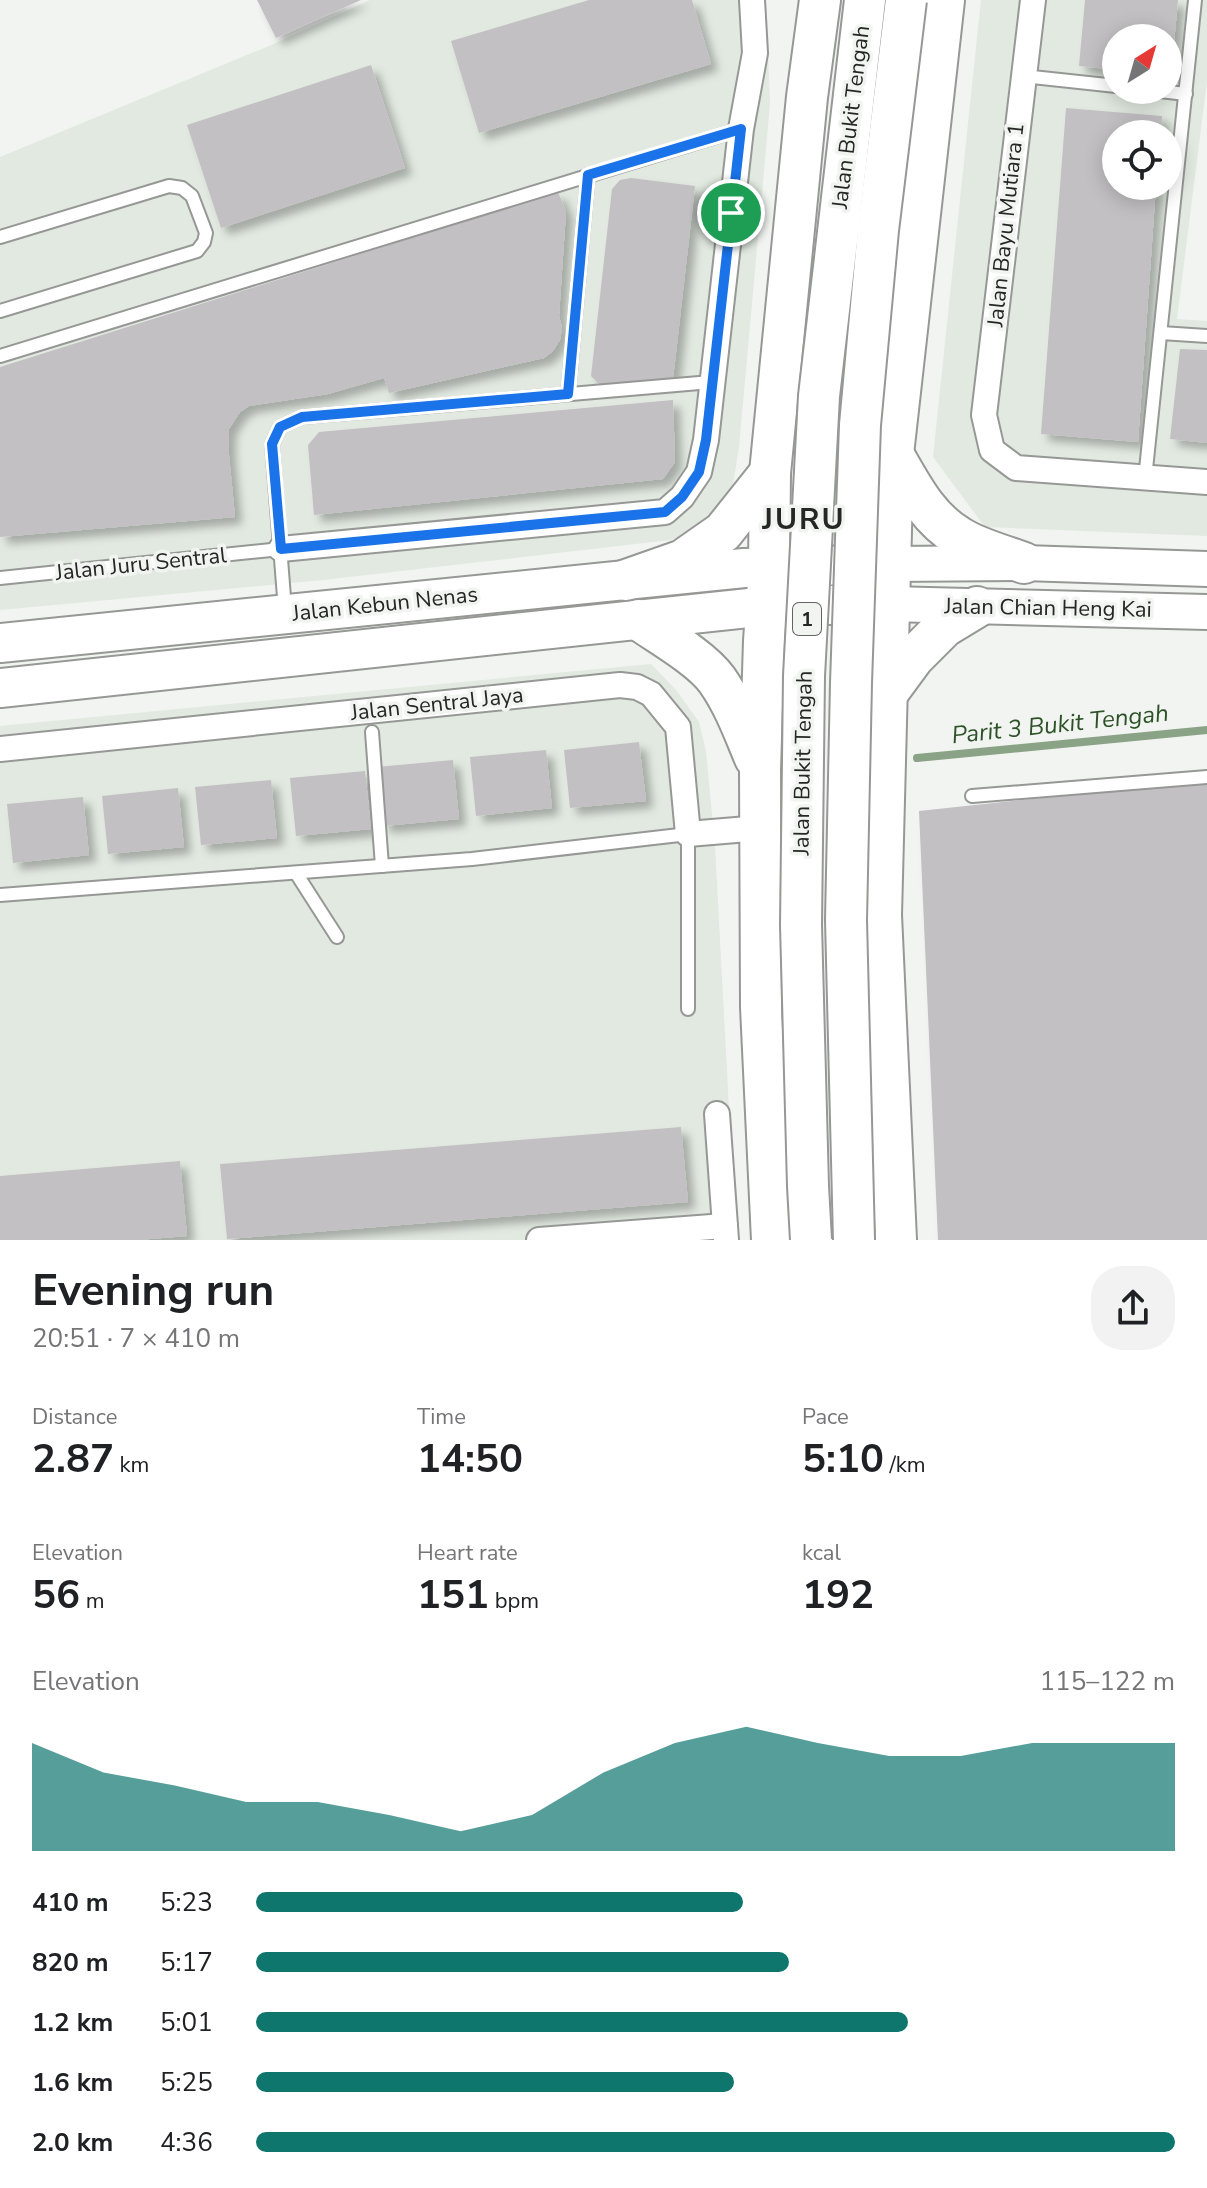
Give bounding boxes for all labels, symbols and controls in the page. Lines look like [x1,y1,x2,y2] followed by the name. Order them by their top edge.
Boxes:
[825,24,877,211] street label: Jalan Bukit Tengah
[1102,24,1182,104] north arrow
[1102,24,1182,200] map controls
[1102,120,1182,200] button: locate
[980,122,1032,329] street label: Jalan Bayu Mutiara 1
[697,179,765,247] pin
[709,191,753,235] icon: arrive
[761,499,846,540] district label: JURU
[53,540,228,588] street label: Jalan Juru Sentral
[290,579,479,629] street label: Jalan Kebun Nenas
[943,591,1152,625] street label: Jalan Chian Heng Kai
[793,603,821,635] road number: 1
[786,670,820,857] street label: Jalan Bukit Tengah
[348,680,525,728] street label: Jalan Sentral Jaya
[950,697,1170,751] water label: Parit 3 Bukit Tengah
[32,1261,274,1321] text: Evening run
[1091,1266,1175,1350] button: share
[32,1321,240,1356] text: 20:51 · 7 × 410 m
[32,1402,117,1432] text: Distance
[417,1402,466,1432] text: Time
[802,1402,849,1432] text: Pace
[32,1432,114,1486] text: 2.87
[417,1432,523,1486] text: 14:50
[802,1432,884,1486] text: 5:10
[114,1450,149,1480] text: km
[884,1450,926,1480] text: /km
[32,1538,123,1568] text: Elevation
[417,1538,518,1568] text: Heart rate
[802,1538,841,1568] text: kcal
[32,1568,80,1622] text: 56
[417,1568,489,1622] text: 151
[802,1568,874,1622] text: 192
[80,1586,105,1616] text: m
[489,1586,539,1616] text: bpm
[32,1664,140,1699] text: Elevation
[1039,1664,1175,1699] text: 115–122 m
[32,1885,109,1920] text: 410 m
[160,1885,213,1920] text: 5:23
[32,1945,109,1980] text: 820 m
[160,1945,213,1980] text: 5:17
[32,2005,113,2040] text: 1.2 km
[160,2005,213,2040] text: 5:01
[32,2065,113,2100] text: 1.6 km
[160,2065,213,2100] text: 5:25
[32,2125,113,2160] text: 2.0 km
[160,2125,213,2160] text: 4:36

